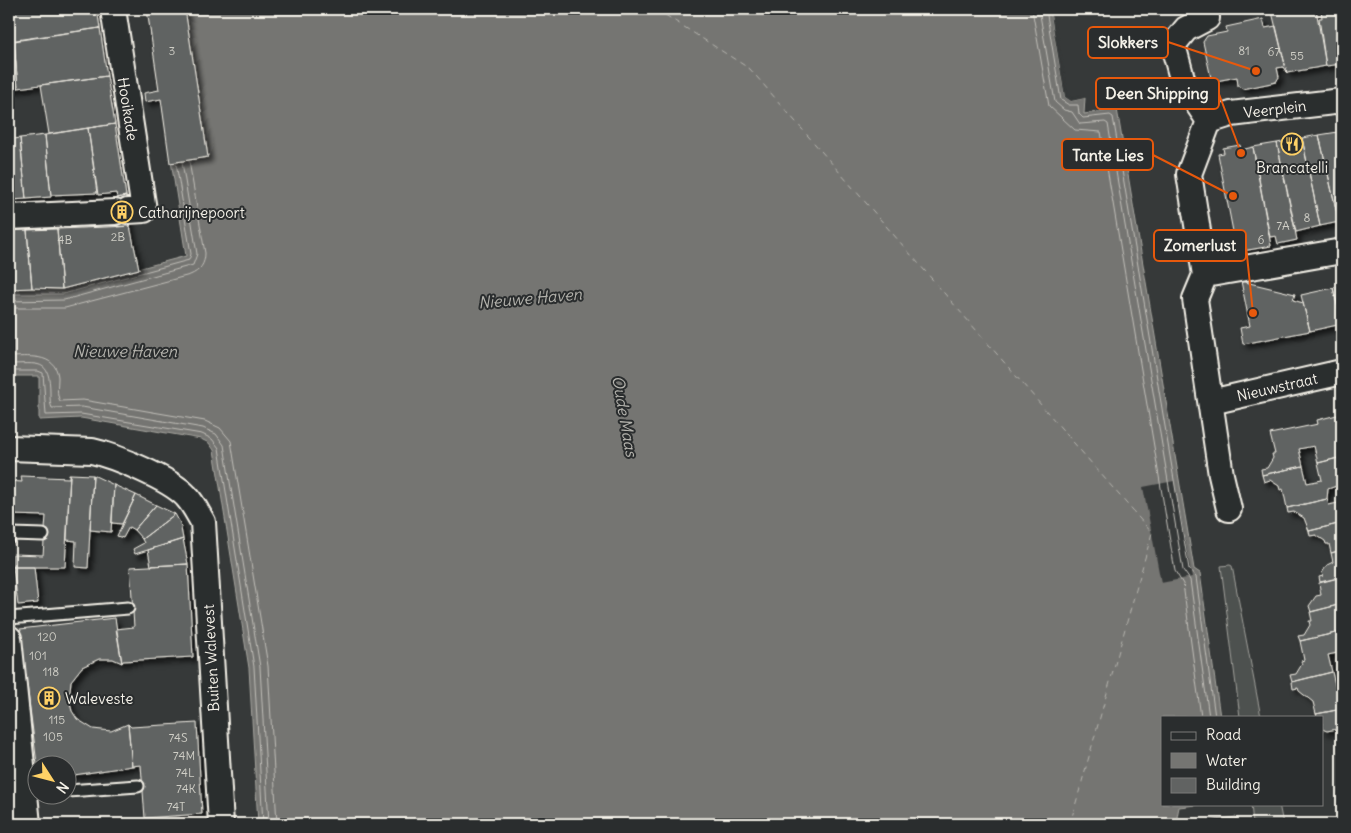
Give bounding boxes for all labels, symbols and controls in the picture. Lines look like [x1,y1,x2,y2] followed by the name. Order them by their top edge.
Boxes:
[1088,27,1168,58] callout: Slokkers
[1098,32,1158,52] text: Slokkers
[169,43,176,58] house number: 3
[1238,43,1250,58] house number: 81
[1268,44,1281,59] house number: 67
[1290,48,1304,63] house number: 55
[114,76,142,142] street label: Hooikade
[1096,78,1219,109] callout: Deen Shipping
[1105,83,1209,104] text: Deen Shipping
[1243,96,1308,122] street label: Veerplein
[1280,132,1304,156] restaurant icon: Brancatelli
[1062,139,1153,170] callout: Tante Lies
[1072,145,1144,165] text: Tante Lies
[1256,158,1328,177] place label: Brancatelli
[110,200,134,224] building icon: Catharijnepoort
[138,203,245,222] place label: Catharijnepoort
[1304,210,1311,225] house number: 8
[1276,218,1290,233] house number: 7A
[111,229,125,244] house number: 2B
[1154,230,1246,261] callout: Zomerlust
[58,232,73,247] house number: 4B
[1258,232,1265,247] house number: 6
[1164,235,1237,255] text: Zomerlust
[477,283,583,312] water label: Nieuwe Haven
[73,341,178,361] water label: Nieuwe Haven
[1235,368,1319,406] street label: Nieuwstraat
[608,374,642,459] water label: Oude Maas
[199,604,223,712] street label: Buiten Walevest
[37,629,57,644] house number: 120
[29,648,47,663] house number: 101
[43,664,59,679] house number: 118
[37,686,61,710] building icon: Waleveste
[65,689,133,708] place label: Waleveste
[49,712,65,727] house number: 115
[1161,716,1324,806] legend
[1206,725,1241,744] text: Road
[43,729,63,744] house number: 105
[168,730,188,745] house number: 74S
[173,748,195,763] house number: 74M
[1206,751,1247,770] text: Water
[28,756,78,806] north arrow
[175,765,195,780] house number: 74L
[1206,775,1261,794] text: Building
[52,778,73,797] text: N
[176,781,197,796] house number: 74K
[167,799,185,814] house number: 74T

